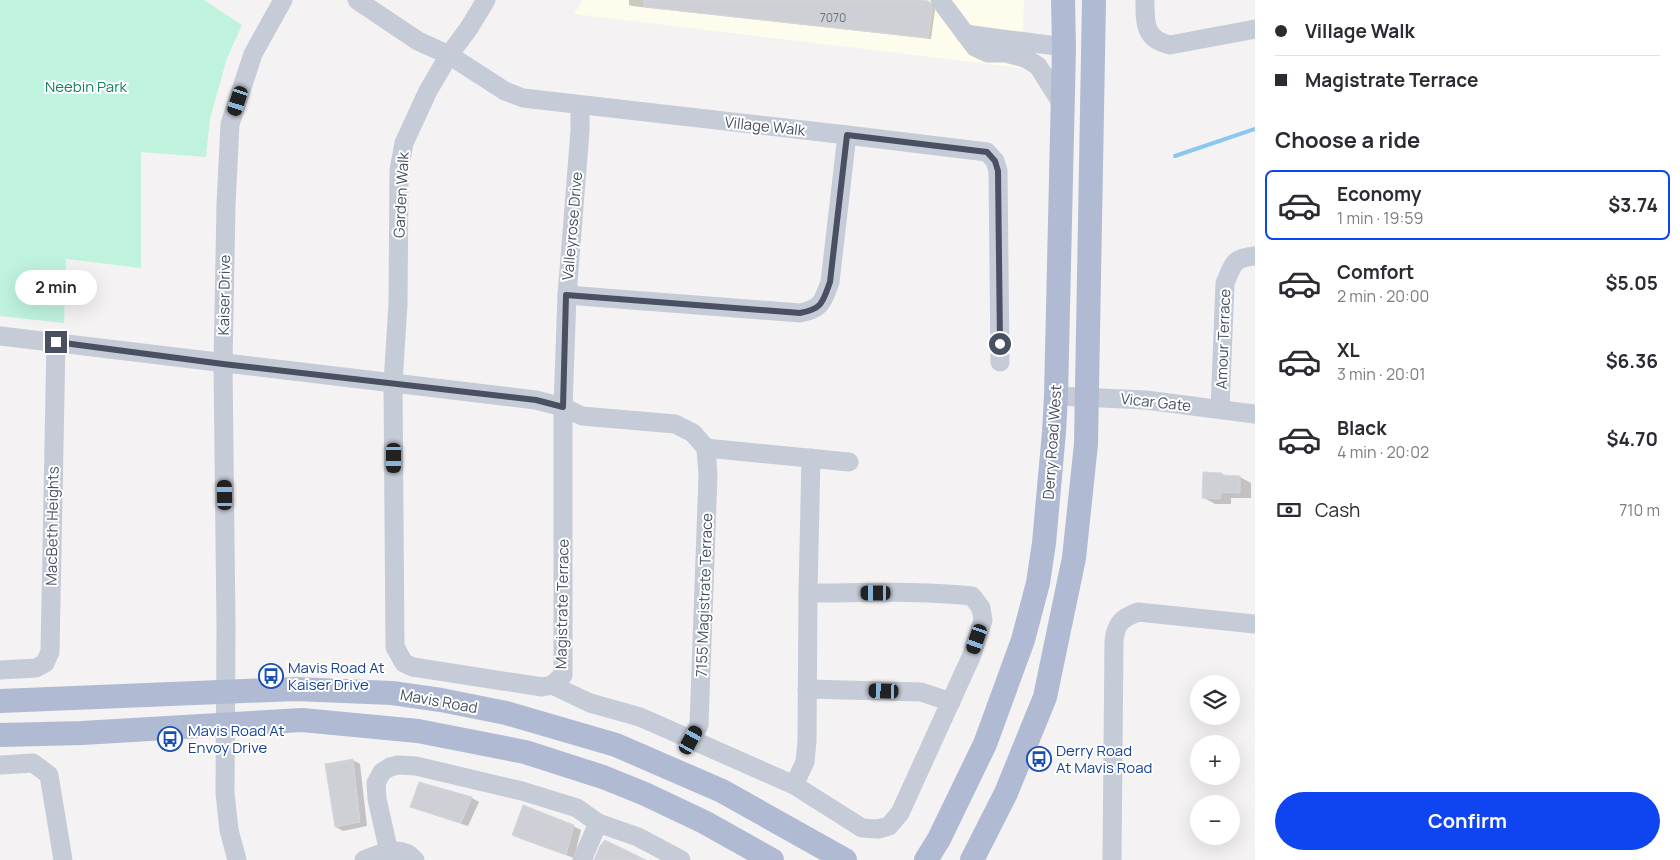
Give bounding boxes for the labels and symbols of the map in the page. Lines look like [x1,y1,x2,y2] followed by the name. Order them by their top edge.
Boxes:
[820,9,846,26] house number: 7070
[45,76,128,97] park label: Neebin Park
[226,84,249,118] car
[724,111,807,141] street label: Village Walk
[388,151,414,239] street label: Garden Walk
[557,171,587,281] street label: Valleyrose Drive
[213,254,235,336] street label: Kaiser Drive
[15,270,97,304] callout: 2 min
[1211,288,1235,390] street label: Amour Terrace
[45,331,67,353] route end
[989,333,1011,355] route start
[1038,384,1066,500] street label: Derry Road West
[1120,388,1192,416] street label: Vicar Gate
[386,443,401,473] car
[40,466,64,586] street label: MacBeth Heights
[217,480,232,510] car
[691,512,717,677] street label: 7155 Magistrate Terrace
[550,538,574,669] street label: Magistrate Terrace
[861,586,891,601] car
[965,622,988,656] car
[288,657,384,695] place label: Mavis Road At Kaiser Drive
[258,663,284,689] bus stop icon: Mavis Road At Kaiser Drive
[868,683,899,699] car
[399,684,479,718] street label: Mavis Road
[188,720,284,758] place label: Mavis Road At Envoy Drive
[677,723,704,757] car
[157,726,183,752] bus stop icon: Mavis Road At Envoy Drive
[1056,740,1152,778] place label: Derry Road At Mavis Road
[1026,746,1052,772] bus stop icon: Derry Road At Mavis Road

